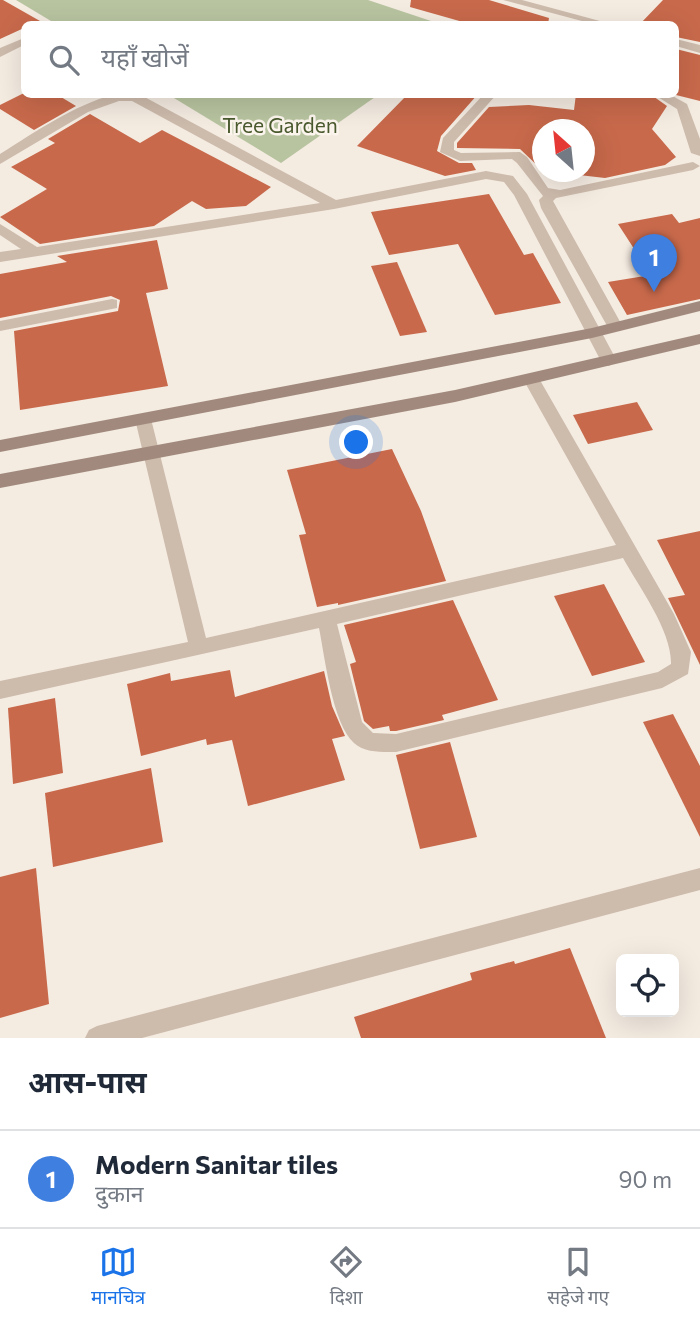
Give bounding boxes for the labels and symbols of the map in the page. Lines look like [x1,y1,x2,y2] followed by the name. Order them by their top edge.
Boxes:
[222,112,338,137] park label: Tree Garden
[532,119,595,182] north arrow
[631,234,677,292] pin: 1
[339,425,373,459] your location

